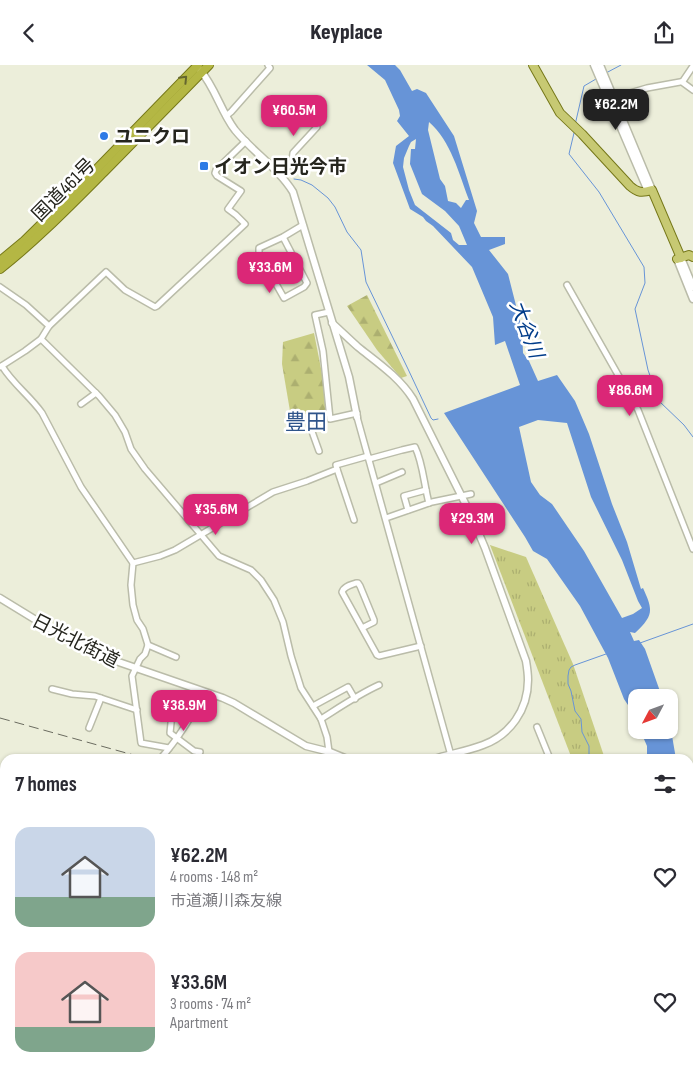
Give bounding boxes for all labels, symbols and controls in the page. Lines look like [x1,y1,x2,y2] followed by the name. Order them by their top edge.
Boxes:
[15,19,43,47] icon: back
[310,19,383,46] text: Keyplace
[650,19,678,47] icon: share
[178,76,187,85] one-way arrow
[575,88,657,131] pin: ¥62.2M
[253,95,335,137] pin: ¥60.5M
[594,95,638,114] text: ¥62.2M
[272,101,316,120] text: ¥60.5M
[114,126,190,149] place label: ユニクロ
[98,130,110,142] marker: ユニクロ
[28,154,100,226] street label: 国道461号
[214,156,347,179] place label: イオン日光今市
[198,160,210,172] marker: イオン日光今市
[229,251,311,294] pin: ¥33.6M
[248,258,292,277] text: ¥33.6M
[504,297,549,364] water label: 大谷川
[589,375,671,417] pin: ¥86.6M
[608,381,652,400] text: ¥86.6M
[285,410,327,435] district label: 豊田
[175,493,257,536] pin: ¥35.6M
[194,500,238,519] text: ¥35.6M
[431,503,513,545] pin: ¥29.3M
[450,509,494,528] text: ¥29.3M
[28,610,123,673] street label: 日光北街道
[143,689,225,732] pin: ¥38.9M
[628,689,678,739] north arrow
[628,689,678,739] map controls
[162,696,206,715] text: ¥38.9M
[651,770,679,798] icon: filters
[15,772,77,797] text: 7 homes
[170,843,228,868] text: ¥62.2M
[55,847,115,907] icon: home
[651,863,679,891] icon: heart
[170,868,258,887] text: 4 rooms · 148 m²
[170,892,282,911] text: 市道瀬川森友線
[170,970,227,995] text: ¥33.6M
[55,972,115,1032] icon: home
[651,988,679,1016] icon: heart
[170,995,251,1014] text: 3 rooms · 74 m²
[170,1014,228,1033] text: Apartment

